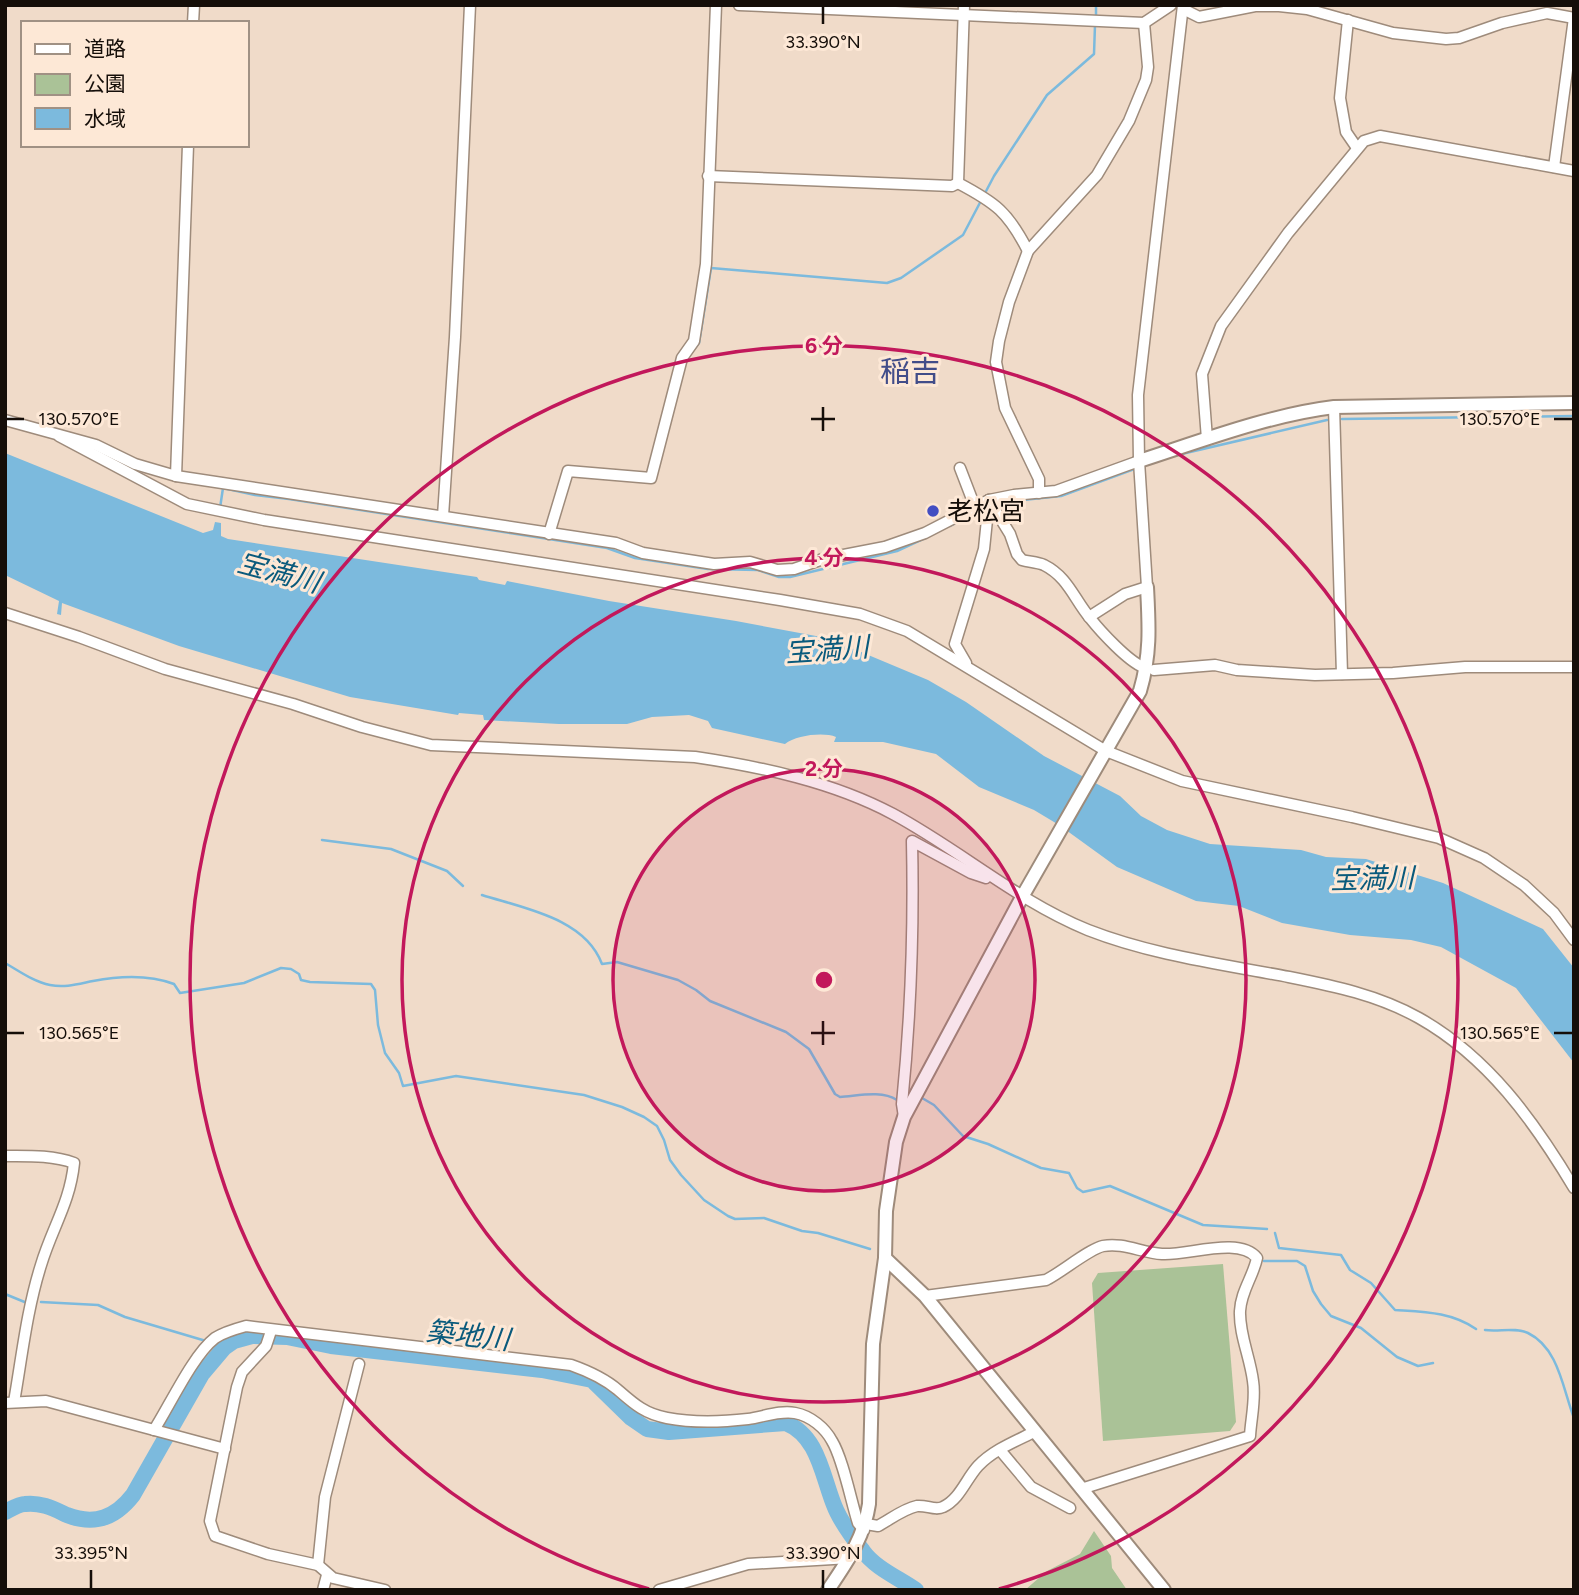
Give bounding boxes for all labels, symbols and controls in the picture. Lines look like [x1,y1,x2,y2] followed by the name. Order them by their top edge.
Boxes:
[21,21,248,147] legend
[785,31,861,53] text: 33.390°N
[84,36,126,61] text: 道路
[84,71,126,96] text: 公園
[84,106,126,131] text: 水域
[805,333,843,358] text: 6 分
[880,353,940,390] district label: 稲吉
[38,408,120,430] text: 130.570°E
[1459,408,1541,430] text: 130.570°E
[947,495,1025,527] place label: 老松宮
[925,503,941,519] marker: 老松宮
[234,545,327,600] water label: 宝満川
[804,545,844,570] text: 4 分
[784,629,873,669] water label: 宝満川
[805,756,843,781] text: 2 分
[1330,860,1417,896] water label: 宝満川
[812,968,836,992] centre of rings
[39,1022,119,1044] text: 130.565°E
[1460,1022,1540,1044] text: 130.565°E
[424,1314,515,1357] water label: 築地川
[54,1542,128,1564] text: 33.395°N
[785,1542,861,1564] text: 33.390°N

